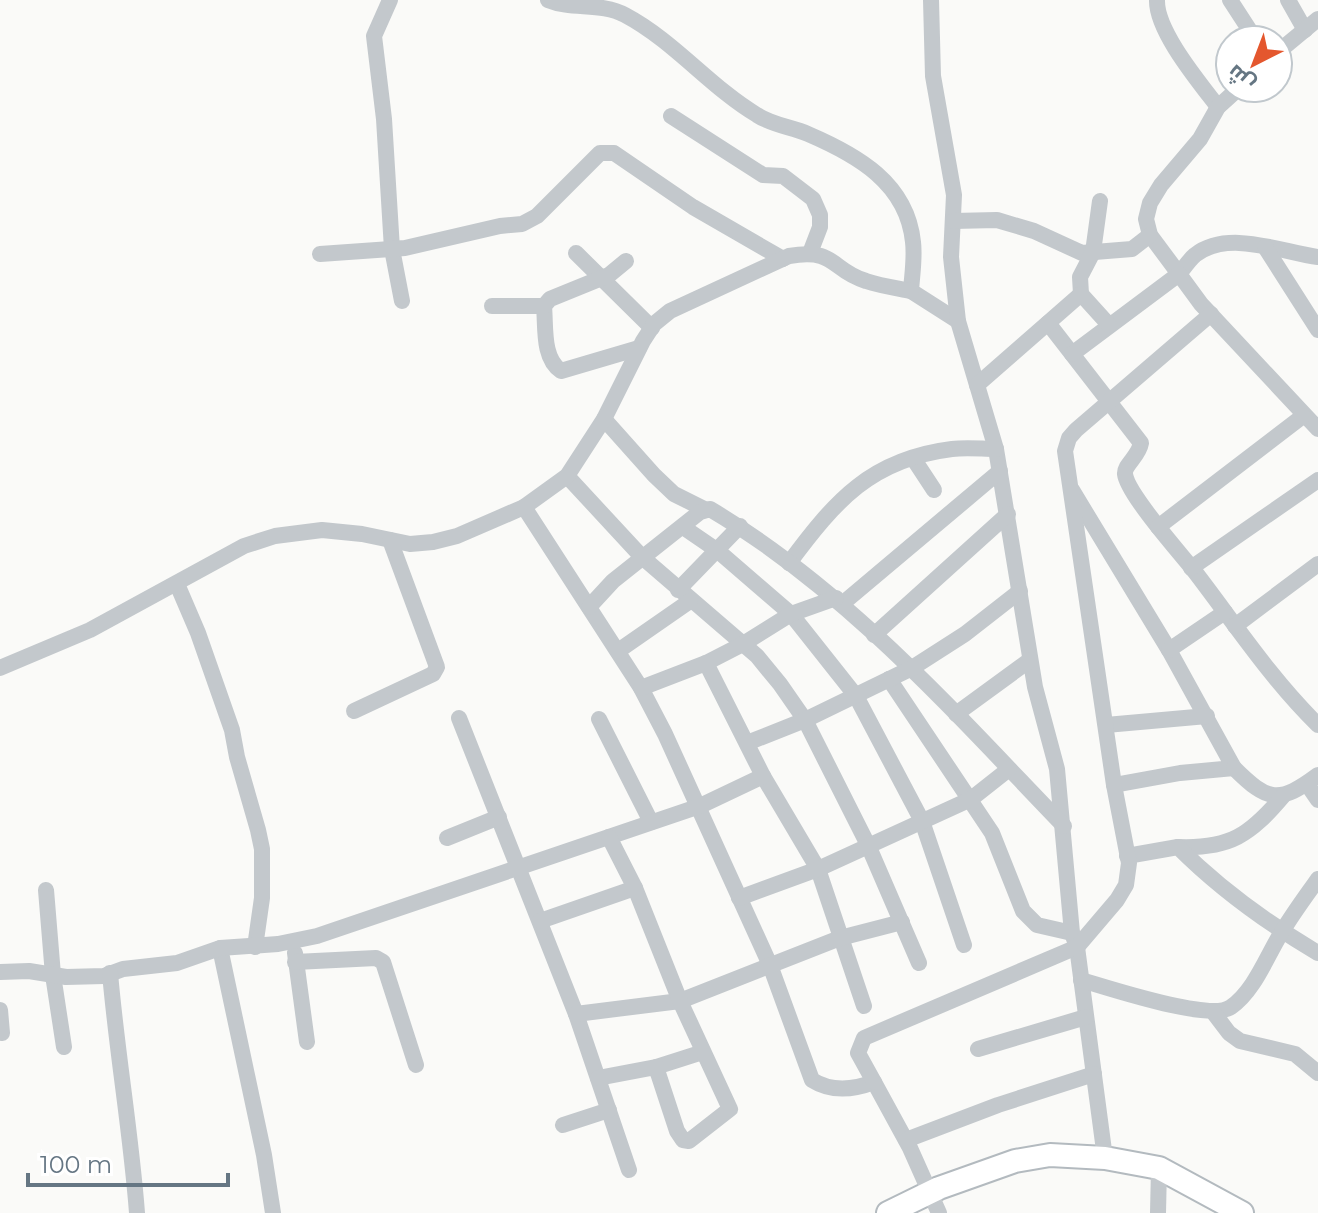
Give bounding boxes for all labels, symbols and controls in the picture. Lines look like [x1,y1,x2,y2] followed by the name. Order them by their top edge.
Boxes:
[1214,24,1294,104] north arrow
[1221,59,1260,98] text: ش
[28,1137,228,1187] scale bar
[40,1150,112,1179] text: 100 m

